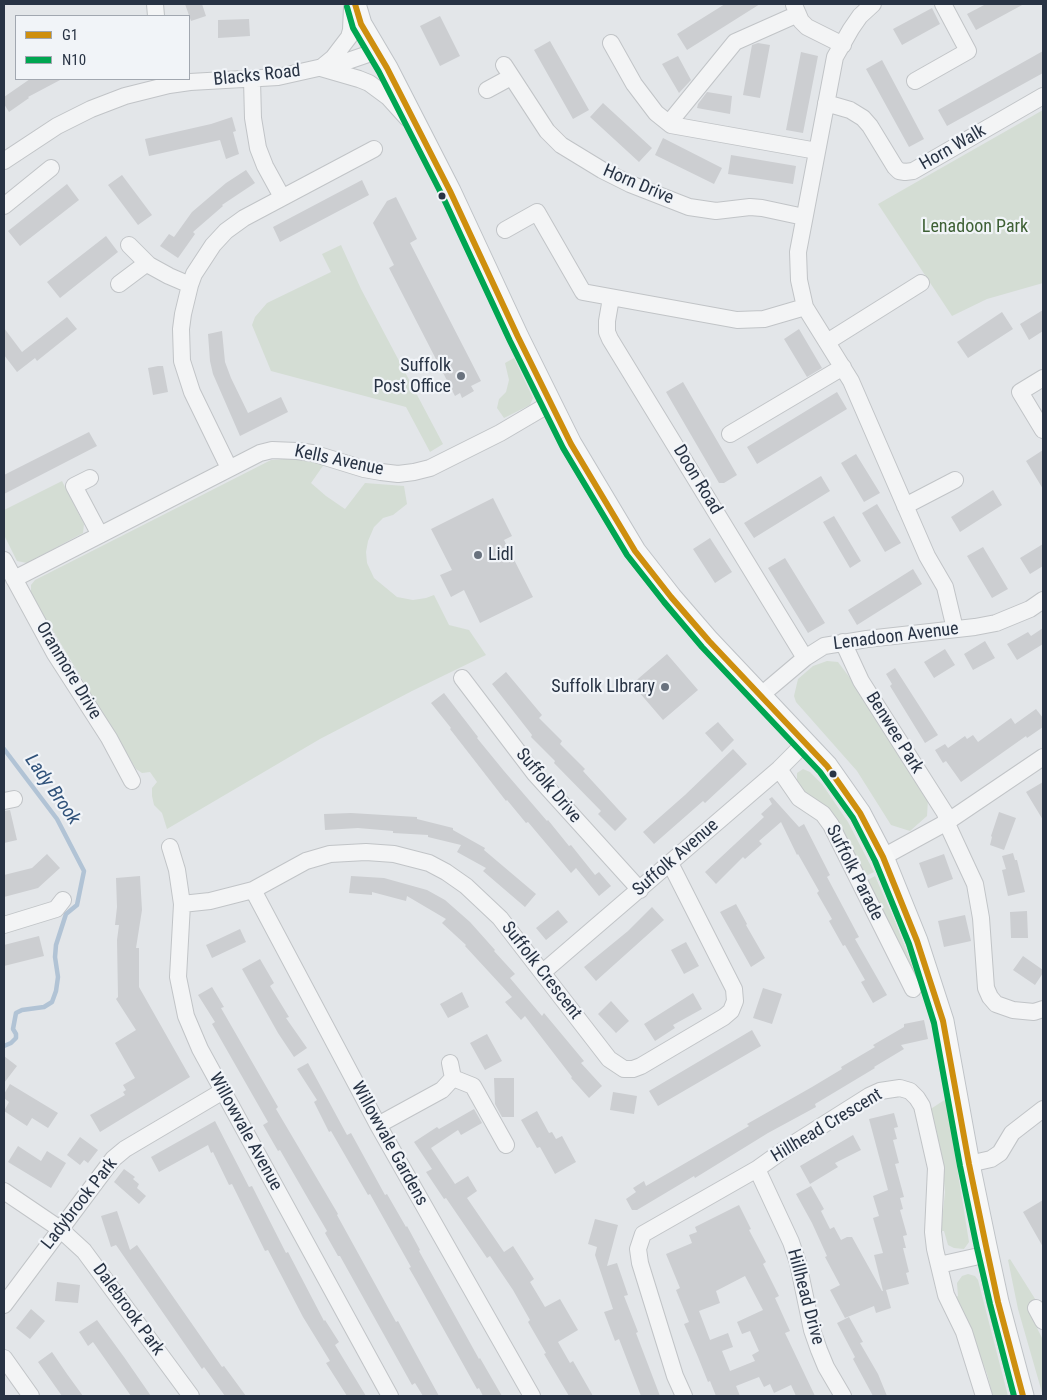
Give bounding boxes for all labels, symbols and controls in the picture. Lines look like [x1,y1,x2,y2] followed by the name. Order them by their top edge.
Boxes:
[15,15,190,80] legend
[62,26,78,44] text: G1
[62,51,86,69] text: N10
[212,61,302,91] street label: Blacks Road
[916,120,990,176] street label: Horn Walk
[600,161,676,209] street label: Horn Drive
[437,191,447,201] unlabelled marker
[922,216,1028,238] park label: Lenadoon Park
[373,355,451,398] place label: Suffolk Post Office
[455,370,467,382] marker: Suffolk Post Office
[293,441,385,481] street label: Kells Avenue
[668,441,726,519] street label: Doon Road
[488,544,514,566] place label: Lidl
[472,549,484,561] marker: Lidl
[30,618,106,724] street label: Oranmore Drive
[832,619,960,655] street label: Lenadoon Avenue
[551,676,655,698] place label: Suffolk LIbrary
[659,681,671,693] marker: Suffolk LIbrary
[861,688,927,778] street label: Benwee Park
[511,744,585,828] street label: Suffolk Drive
[19,750,85,830] water label: Lady Brook
[828,769,838,779] unlabelled marker
[629,815,723,901] street label: Suffolk Avenue
[821,822,887,924] street label: Suffolk Parade
[496,918,586,1024] street label: Suffolk Crescent
[204,1069,286,1195] street label: Willowvale Avenue
[346,1078,432,1210] street label: Willowvale Gardens
[768,1084,886,1168] street label: Hillhead Crescent
[38,1154,122,1254] street label: Ladybrook Park
[782,1247,828,1347] street label: Hillhead Drive
[88,1260,168,1360] street label: Dalebrook Park

